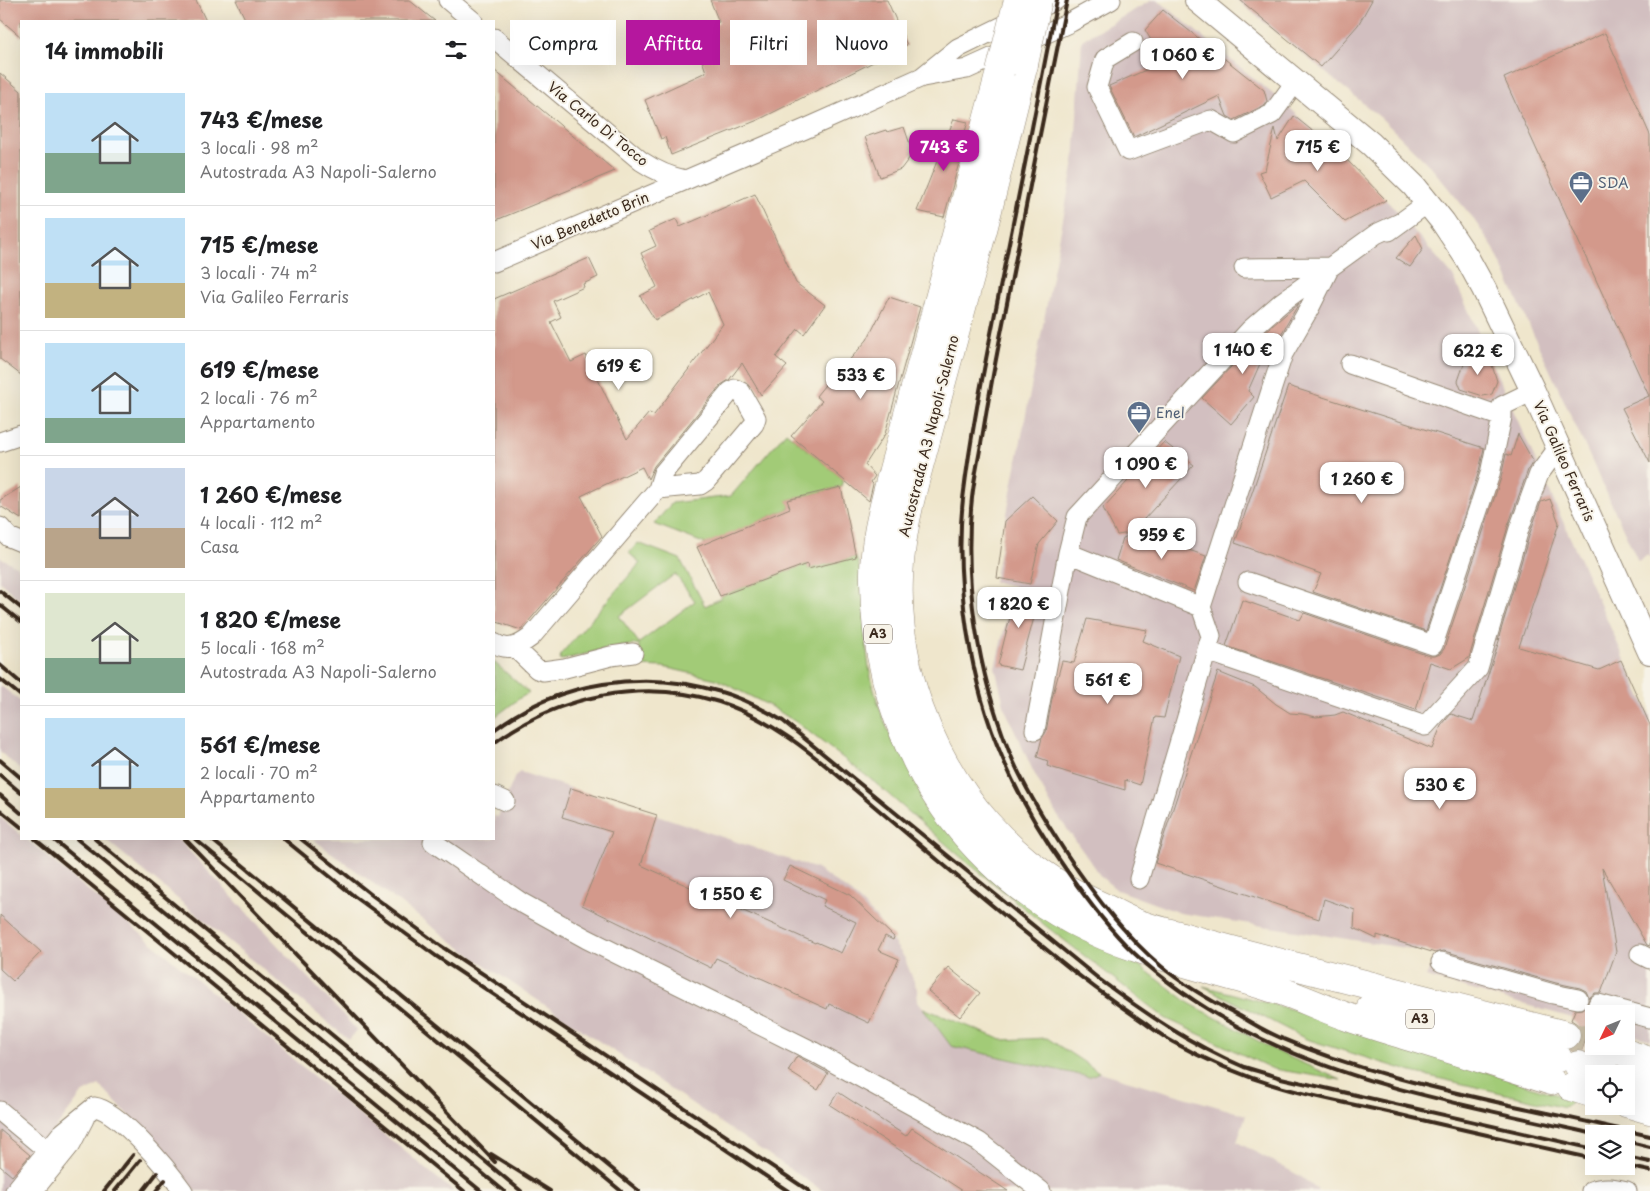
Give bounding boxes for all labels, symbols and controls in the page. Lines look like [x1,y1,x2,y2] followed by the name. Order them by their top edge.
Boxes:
[510,20,616,65] chip: Compra
[626,20,720,65] chip: Affitta
[730,20,807,65] chip: Filtri
[817,20,907,65] chip: Nuovo
[45,34,163,66] text: 14 immobili
[442,36,470,64] icon: filters
[1137,38,1229,80] pin: 1 060 €
[1151,42,1215,66] text: 1 060 €
[543,76,653,171] street label: Via Carlo Di Tocco
[200,103,323,135] text: 743 €/mese
[85,113,145,173] icon: home
[909,130,979,172] pin: 743 €
[1283,130,1353,172] pin: 715 €
[920,134,968,158] text: 743 €
[1296,134,1340,158] text: 715 €
[200,135,319,159] text: 3 locali · 98 m²
[200,159,437,183] text: Autostrada A3 Napoli-Salerno
[1568,170,1594,204] office icon: SDA
[1598,172,1629,193] place label: SDA
[528,186,652,255] street label: Via Benedetto Brin
[200,228,318,260] text: 715 €/mese
[85,238,145,298] icon: home
[200,260,318,284] text: 3 locali · 74 m²
[200,284,349,308] text: Via Galileo Ferraris
[1197,332,1289,375] pin: 1 140 €
[893,333,964,539] street label: Autostrada A3 Napoli-Salerno
[1443,334,1513,376] pin: 622 €
[1214,337,1272,361] text: 1 140 €
[1453,338,1503,362] text: 622 €
[584,348,654,391] pin: 619 €
[200,353,319,385] text: 619 €/mese
[597,353,641,377] text: 619 €
[826,358,896,400] pin: 533 €
[837,362,885,386] text: 533 €
[85,363,145,423] icon: home
[200,385,318,409] text: 2 locali · 76 m²
[1528,397,1601,525] street label: Via Galileo Ferraris
[1126,400,1152,434] office icon: Enel
[1156,402,1185,423] place label: Enel
[200,409,315,433] text: Appartamento
[1100,446,1192,489] pin: 1 090 €
[1115,451,1177,475] text: 1 090 €
[1316,462,1408,504] pin: 1 260 €
[1331,466,1393,490] text: 1 260 €
[200,478,342,510] text: 1 260 €/mese
[85,488,145,548] icon: home
[200,510,322,534] text: 4 locali · 112 m²
[1127,518,1197,560] pin: 959 €
[1139,522,1185,546] text: 959 €
[200,534,239,558] text: Casa
[973,586,1065,629] pin: 1 820 €
[988,591,1050,615] text: 1 820 €
[200,603,341,635] text: 1 820 €/mese
[85,613,145,673] icon: home
[864,624,892,644] road number: A3
[200,635,325,659] text: 5 locali · 168 m²
[200,659,437,683] text: Autostrada A3 Napoli-Salerno
[1073,662,1143,705] pin: 561 €
[1085,667,1131,691] text: 561 €
[200,728,320,760] text: 561 €/mese
[85,738,145,798] icon: home
[200,760,318,784] text: 2 locali · 70 m²
[1405,768,1475,810] pin: 530 €
[1415,772,1465,796] text: 530 €
[200,784,315,808] text: Appartamento
[685,876,777,919] pin: 1 550 €
[700,881,762,905] text: 1 550 €
[1585,1005,1635,1055] north arrow
[1585,1005,1635,1175] map controls
[1406,1010,1434,1028] road number: A3
[1585,1065,1635,1115] button: locate
[1585,1125,1635,1175] button: layers

